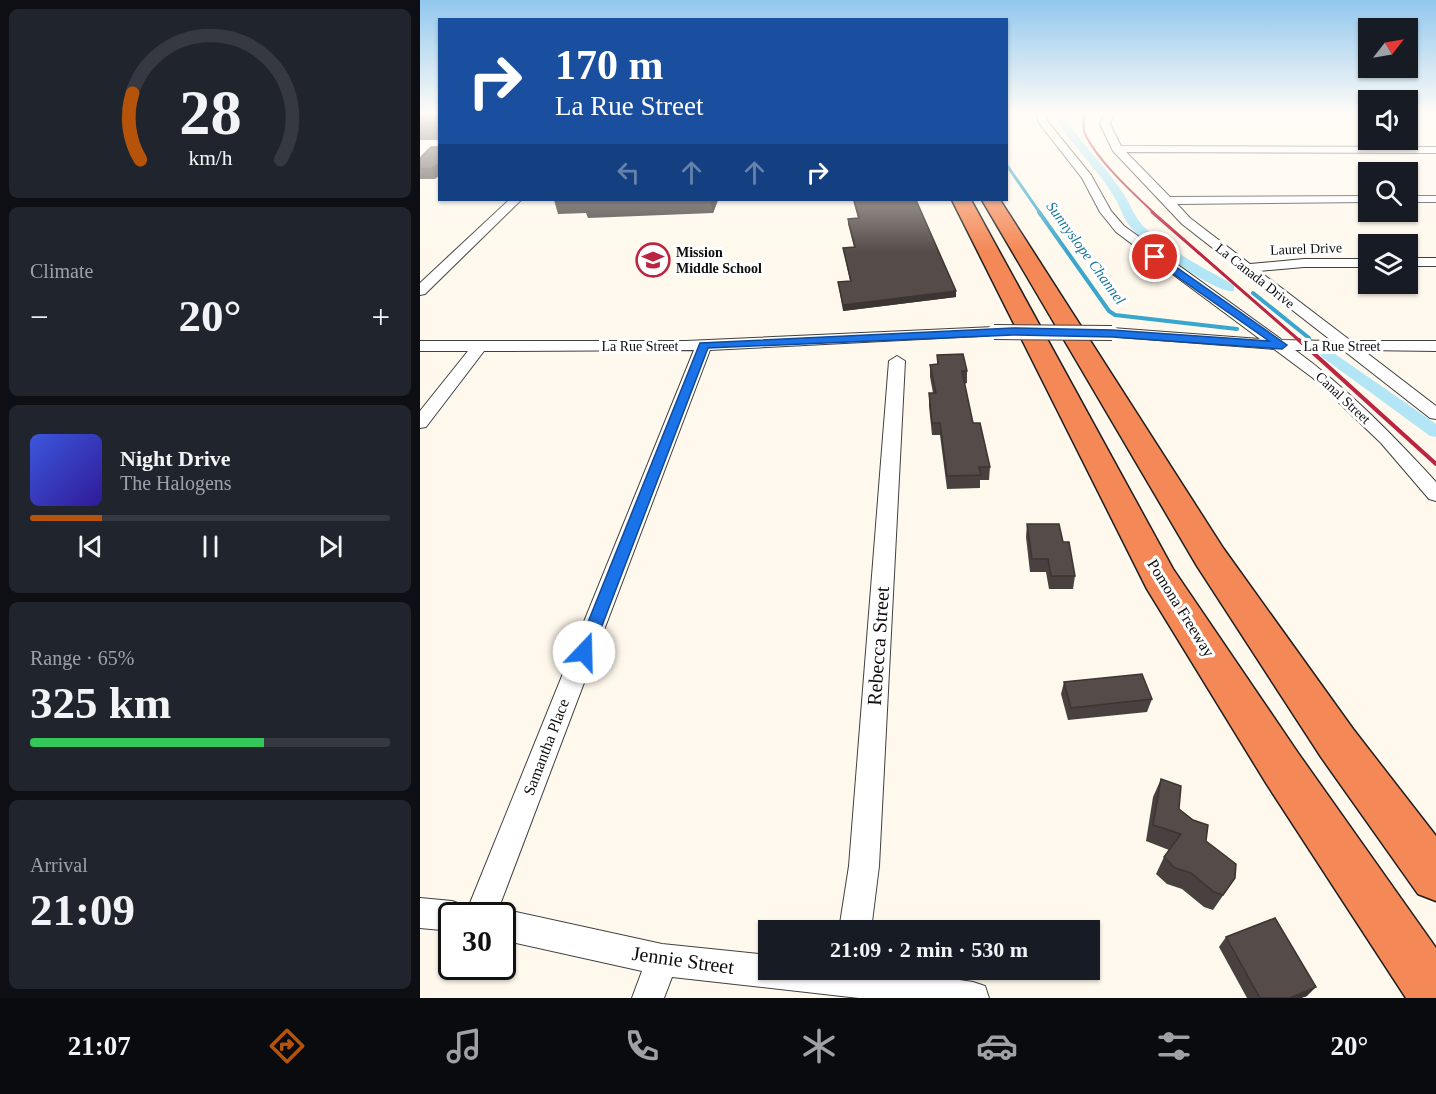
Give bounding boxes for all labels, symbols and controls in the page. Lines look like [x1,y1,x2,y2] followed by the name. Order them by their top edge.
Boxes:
[1358,18,1418,78] north arrow
[1358,18,1418,294] map controls
[456,42,534,120] icon: right
[555,42,664,88] text: 170 m
[179,79,241,148] text: 28
[1358,90,1418,150] button: sound
[555,91,703,121] text: La Rue Street
[188,147,232,171] text: km/h
[612,156,645,189] icon: left
[675,156,708,189] icon: ahead
[738,156,771,189] icon: ahead
[801,156,834,189] icon: right
[1358,162,1418,222] button: search
[1043,199,1129,307] water label: Sunnyslope Channel
[1129,231,1180,282] pin
[1358,234,1418,294] button: layers
[1138,240,1171,273] icon: arrive
[1270,240,1342,258] street label: Laurel Drive
[1213,241,1297,311] street label: La Canada Drive
[635,242,671,278] school or university icon: Mission Middle School
[676,245,762,276] place label: Mission Middle School
[30,260,93,282] text: Climate
[179,291,242,341] text: 20°
[30,299,49,335] text: −
[371,299,390,335] text: +
[602,339,679,354] street label: La Rue Street
[1304,339,1381,354] street label: La Rue Street
[1313,369,1373,427] street label: Canal Street
[120,446,231,471] text: Night Drive
[120,472,232,494] text: The Halogens
[74,530,107,563] icon: previous
[194,530,227,563] icon: pause
[314,530,347,563] icon: next
[1143,556,1218,660] street label: Pomona Freeway
[863,585,893,706] street label: Rebecca Street
[552,620,616,684] position arrow
[30,647,134,669] text: Range · 65%
[30,678,171,728] text: 325 km
[520,696,572,798] street label: Samantha Place
[30,854,88,876] text: Arrival
[30,885,135,935] text: 21:09
[438,902,516,980] speed limit sign: 30
[830,937,1028,962] text: 21:09 · 2 min · 530 m
[631,942,736,978] street label: Jennie Street
[266,1025,308,1067] icon: directions
[443,1025,485,1067] icon: music
[621,1025,663,1067] icon: phone
[798,1025,840,1067] icon: climate
[976,1025,1018,1067] icon: car
[1153,1025,1195,1067] icon: filters
[68,1031,131,1061] text: 21:07
[1330,1031,1368,1061] text: 20°

